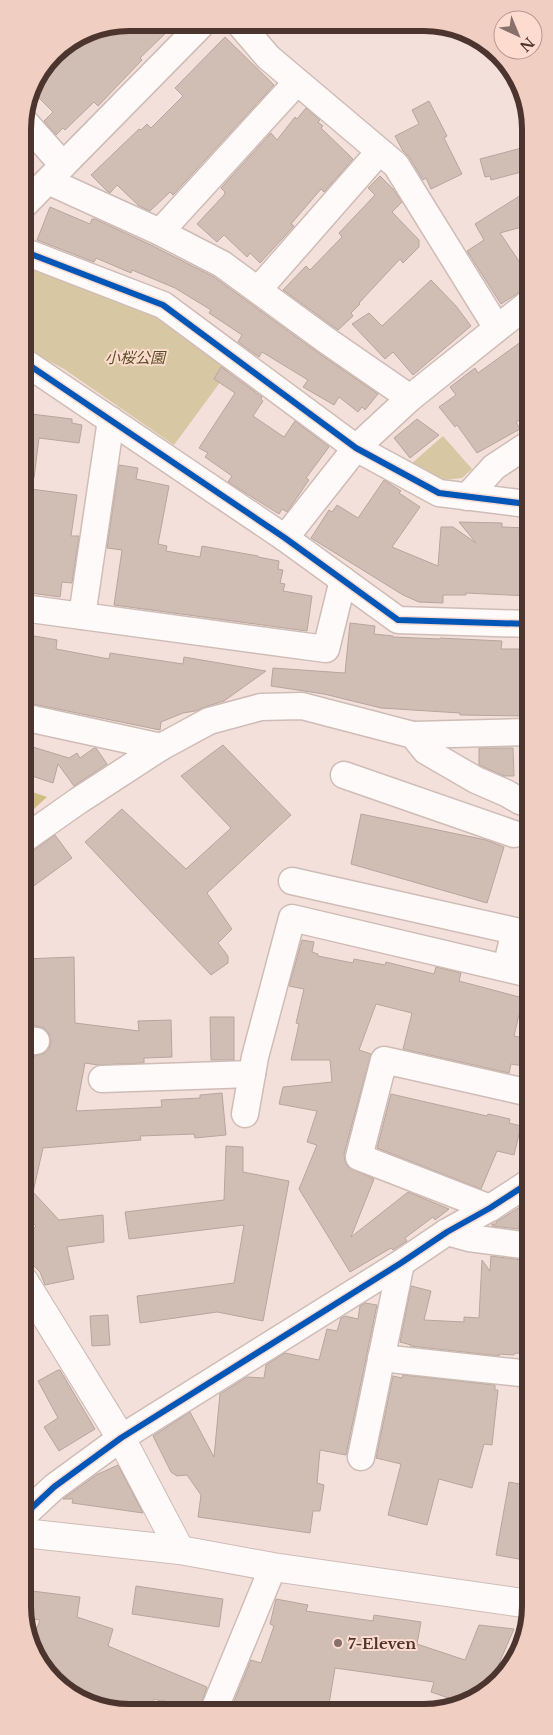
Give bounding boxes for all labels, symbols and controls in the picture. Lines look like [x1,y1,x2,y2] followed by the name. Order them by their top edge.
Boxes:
[493,10,543,60] north arrow
[516,33,538,55] text: N
[105,348,167,367] park label: 小桜公園
[348,1634,416,1653] place label: 7-Eleven
[332,1637,344,1649] marker: 7-Eleven

